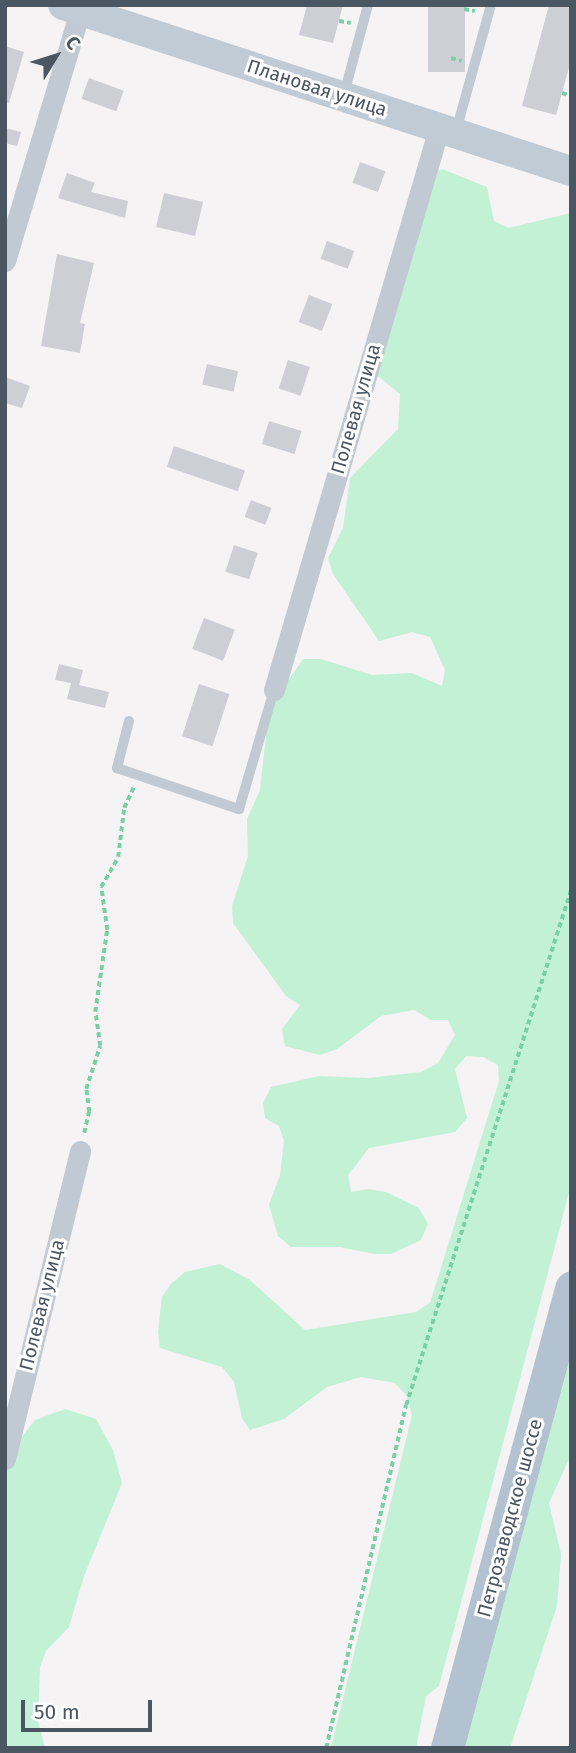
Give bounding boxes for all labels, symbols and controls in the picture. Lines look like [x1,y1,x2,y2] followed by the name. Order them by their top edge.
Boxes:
[21,21,91,91] north arrow
[61,31,85,54] text: С
[244,55,390,121] street label: Плановая улица
[327,341,385,477] street label: Полевая улица
[15,1237,69,1373] street label: Полевая улица
[473,1416,547,1620] street label: Петрозаводское шоссе
[24,1686,156,1730] scale bar
[34,1699,80,1725] text: 50 m

